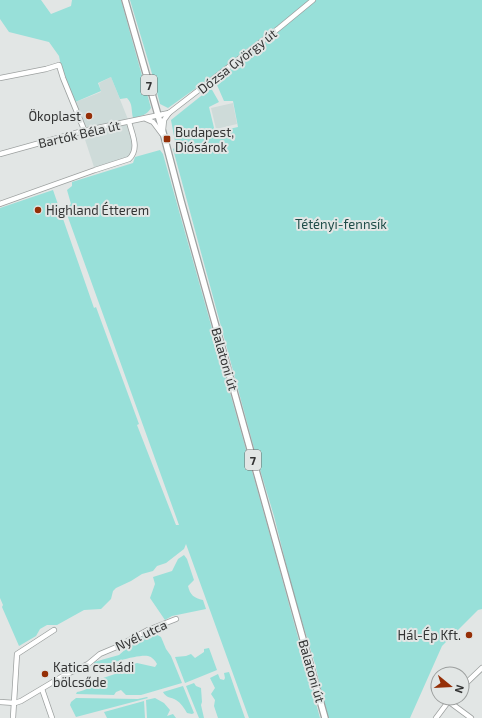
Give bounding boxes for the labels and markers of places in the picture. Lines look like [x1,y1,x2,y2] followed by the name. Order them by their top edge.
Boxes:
[28,108,81,124] place label: Ökoplast
[84,111,94,121] marker: Ökoplast
[175,124,234,155] place label: Budapest, Diósárok
[162,134,172,144] marker: Budapest, Diósárok
[46,201,149,218] place label: Highland Étterem
[33,205,43,215] marker: Highland Étterem
[398,626,461,643] place label: Hál-Ép Kft.
[464,630,474,640] marker: Hál-Ép Kft.
[53,659,134,690] place label: Katica családi bölcsőde
[40,669,50,679] marker: Katica családi bölcsőde

